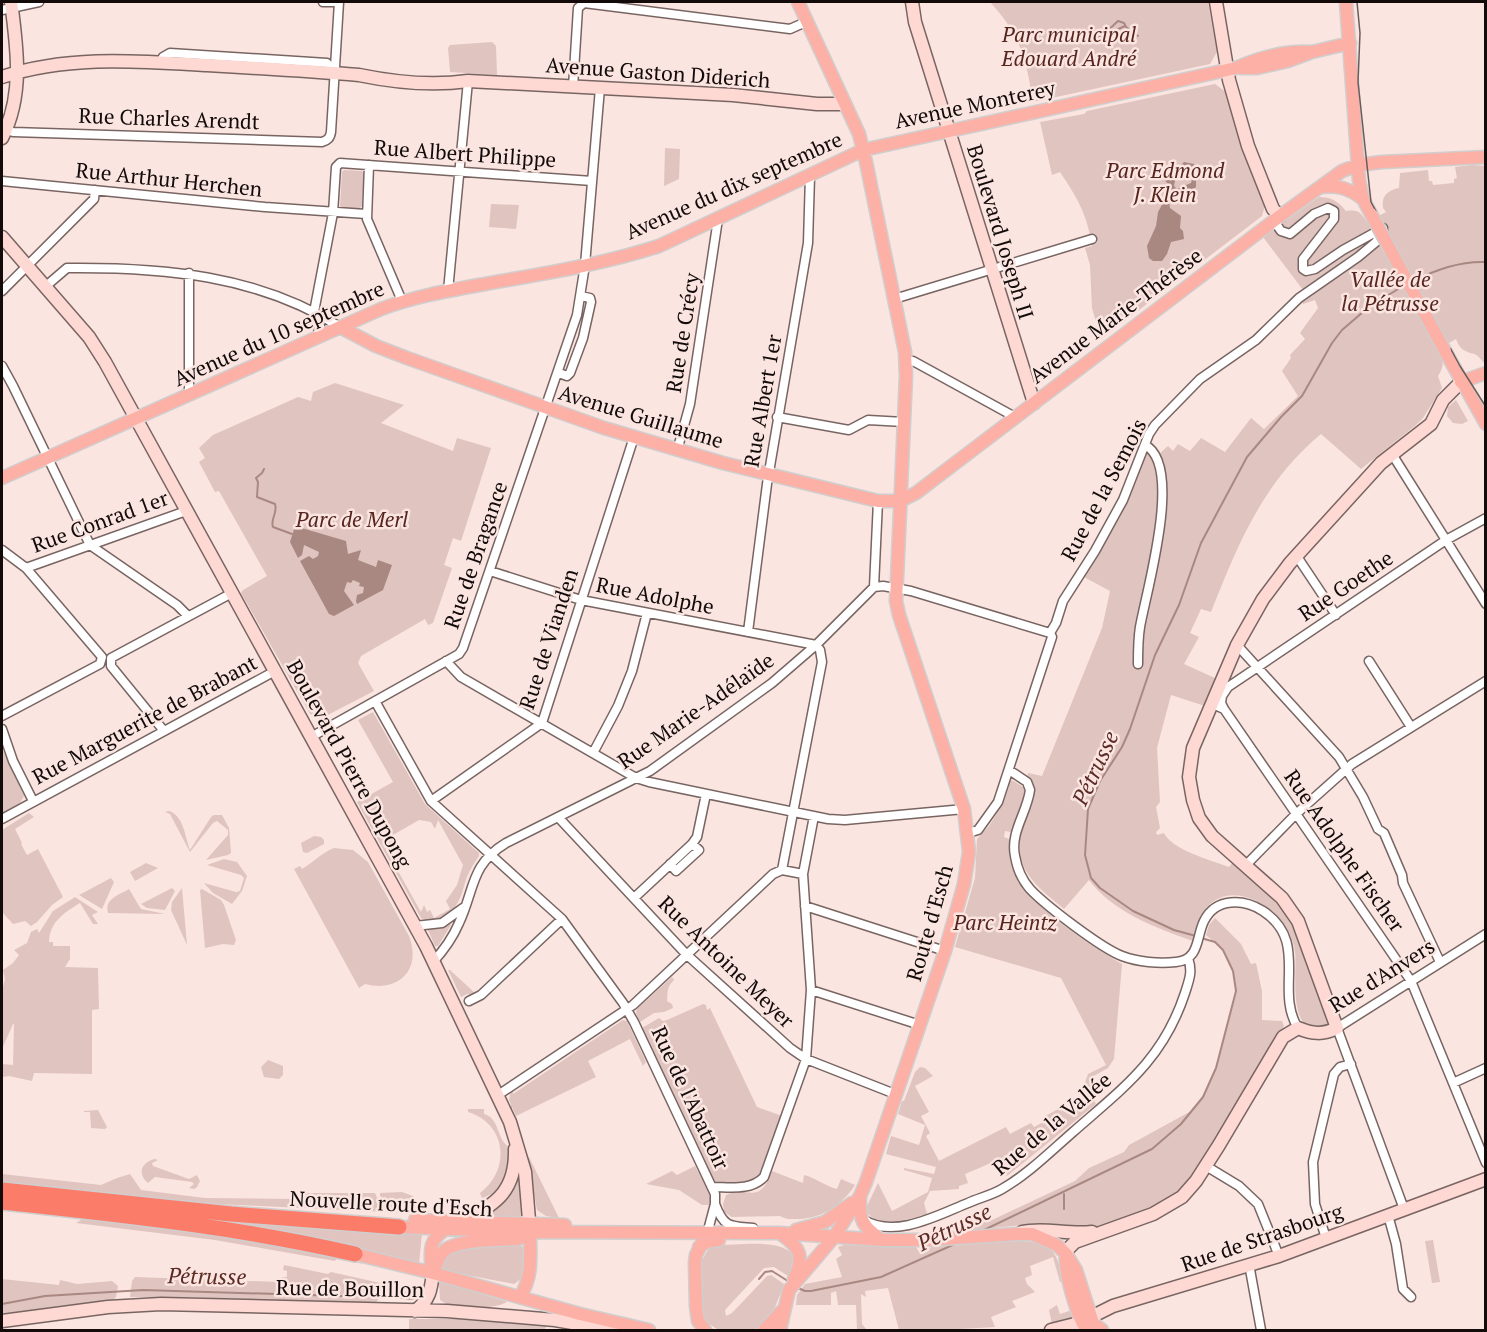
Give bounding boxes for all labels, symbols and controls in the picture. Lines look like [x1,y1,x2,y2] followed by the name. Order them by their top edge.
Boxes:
[1001,20,1137,72] park label: Parc municipal Edouard André
[545,50,771,94] street label: Avenue Gaston Diderich
[892,73,1058,135] street label: Avenue Monterey
[78,101,260,135] street label: Rue Charles Arendt
[621,125,846,246] street label: Avenue du dix septembre
[373,133,557,173] street label: Rue Albert Philippe
[961,141,1041,323] street label: Boulevard Joseph II
[74,155,264,203] street label: Rue Arthur Herchen
[1105,156,1225,208] park label: Parc Edmond J. Klein
[1023,241,1207,389] street label: Avenue Marie-Thérèse
[1341,265,1439,317] park label: Vallée de la Pétrusse
[659,271,705,395] street label: Rue de Crécy
[169,274,388,392] street label: Avenue du 10 septembre
[737,332,787,469] street label: Rue Albert 1er
[556,378,727,454] street label: Avenue Guillaume
[1054,413,1152,566] street label: Rue de la Semois
[437,477,513,632] street label: Rue de Bragance
[27,483,172,559] street label: Rue Conrad 1er
[295,505,408,533] park label: Parc de Merl
[1293,543,1398,627] street label: Rue Goethe
[512,564,584,713] street label: Rue de Vianden
[594,570,716,620] street label: Rue Adolphe
[612,646,779,775] street label: Rue Marie-Adélaïde
[27,648,262,790] street label: Rue Marguerite de Brabant
[281,654,419,874] street label: Boulevard Pierre Dupong
[1064,726,1124,811] water label: Pétrusse
[1278,764,1411,937] street label: Rue Adolphe Fischer
[899,861,959,984] street label: Route d'Esch
[653,889,801,1033] street label: Rue Antoine Meyer
[952,908,1058,936] park label: Parc Heintz
[1323,932,1440,1019] street label: Rue d'Anvers
[646,1022,736,1174] street label: Rue de l'Abattoir
[986,1065,1117,1181] street label: Rue de la Vallée
[289,1184,493,1222] street label: Nouvelle route d'Esch
[911,1196,996,1257] water label: Pétrusse
[1177,1196,1347,1278] street label: Rue de Strasbourg
[166,1260,247,1291] water label: Pétrusse
[276,1273,425,1303] street label: Rue de Bouillon

